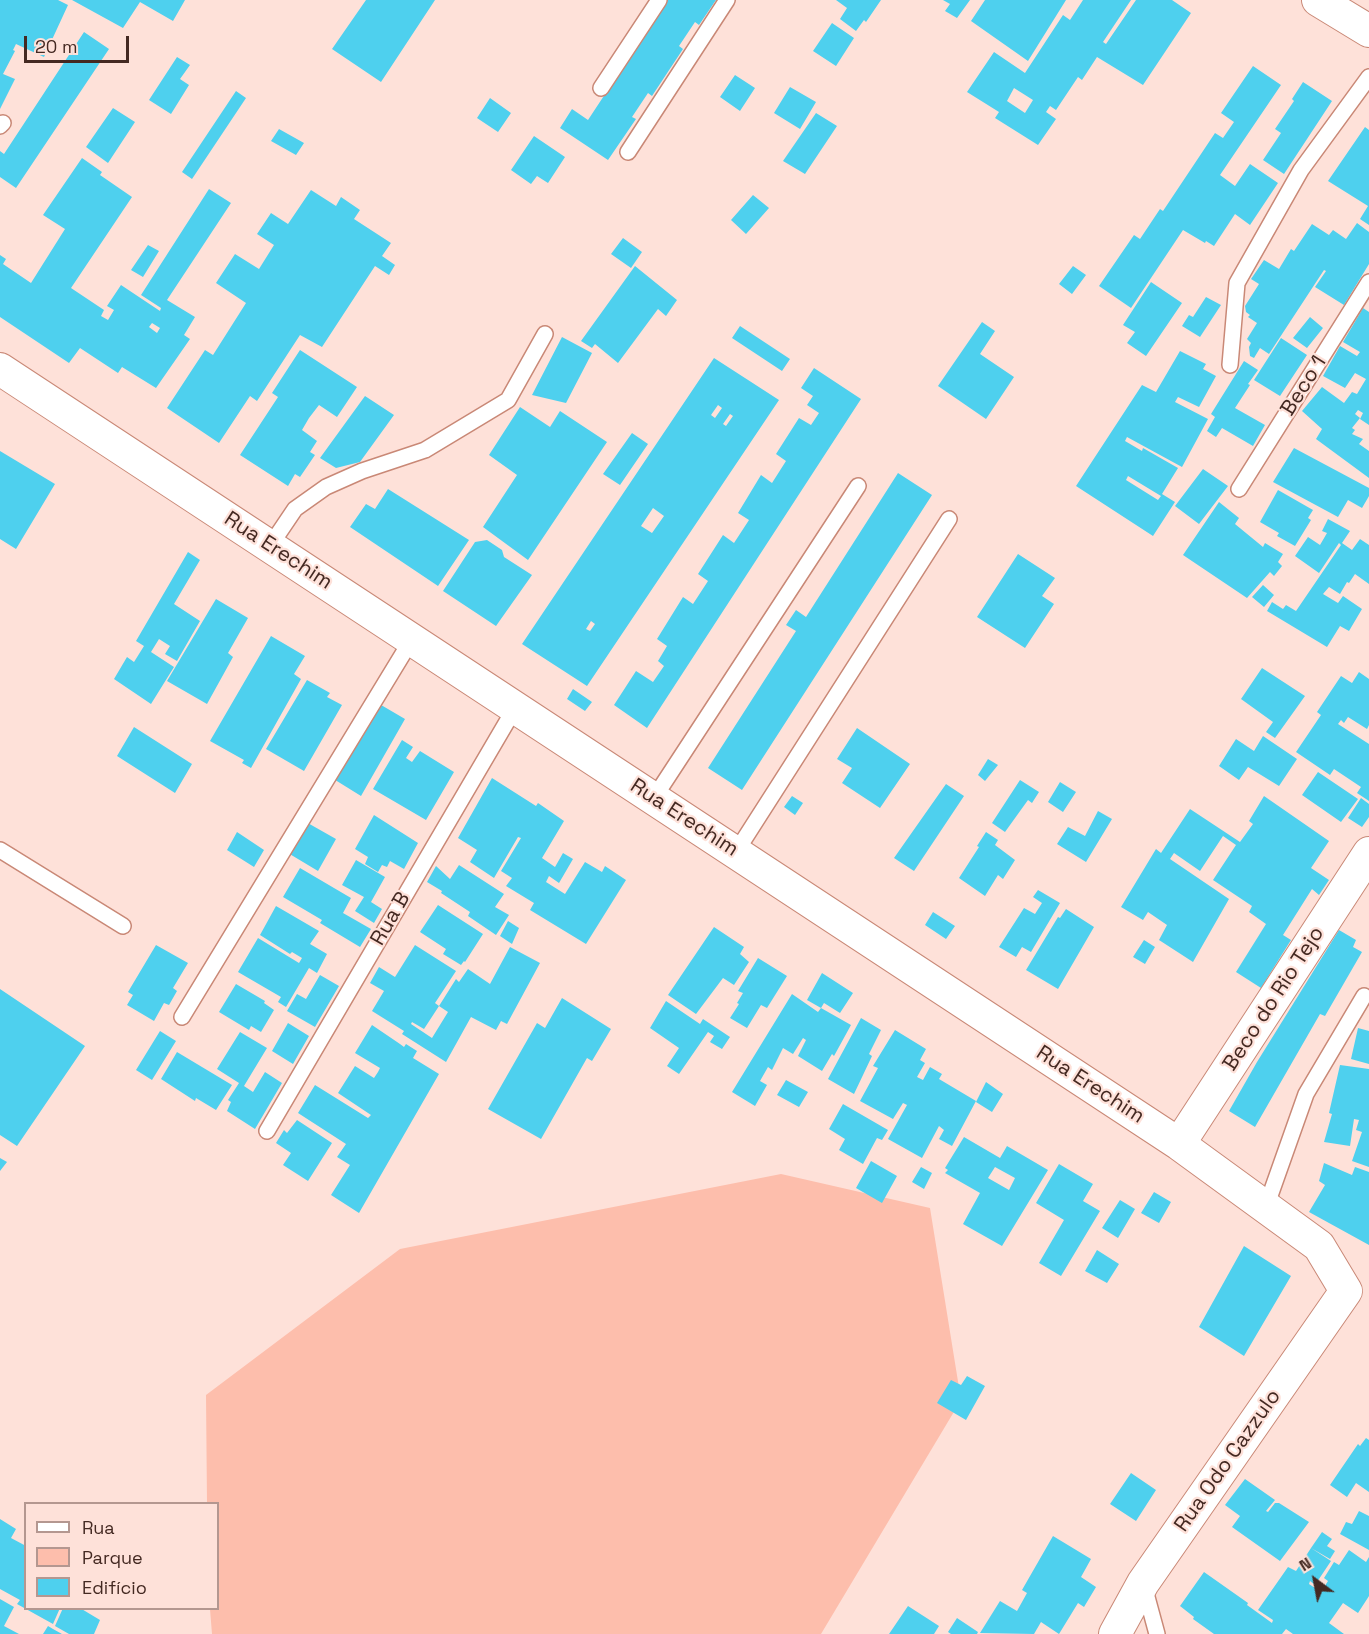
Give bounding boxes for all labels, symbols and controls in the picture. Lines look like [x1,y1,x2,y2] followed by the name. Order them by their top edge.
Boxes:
[27,24,132,62] scale bar
[35,35,78,58] text: 20 m
[1276,351,1332,421] street label: Beco 1
[219,507,337,595] street label: Rua Erechim
[625,774,743,862] street label: Rua Erechim
[366,888,416,950] street label: Rua B
[1218,922,1330,1076] street label: Beco do Rio Tejo
[1031,1041,1149,1129] street label: Rua Erechim
[1170,1385,1286,1537] street label: Rua Odo Cazzulo
[24,1502,219,1610] legend
[82,1516,115,1539] text: Rua
[82,1546,143,1569] text: Parque
[1285,1550,1345,1610] north arrow
[1295,1553,1315,1576] text: N
[82,1576,147,1599] text: Edifício

